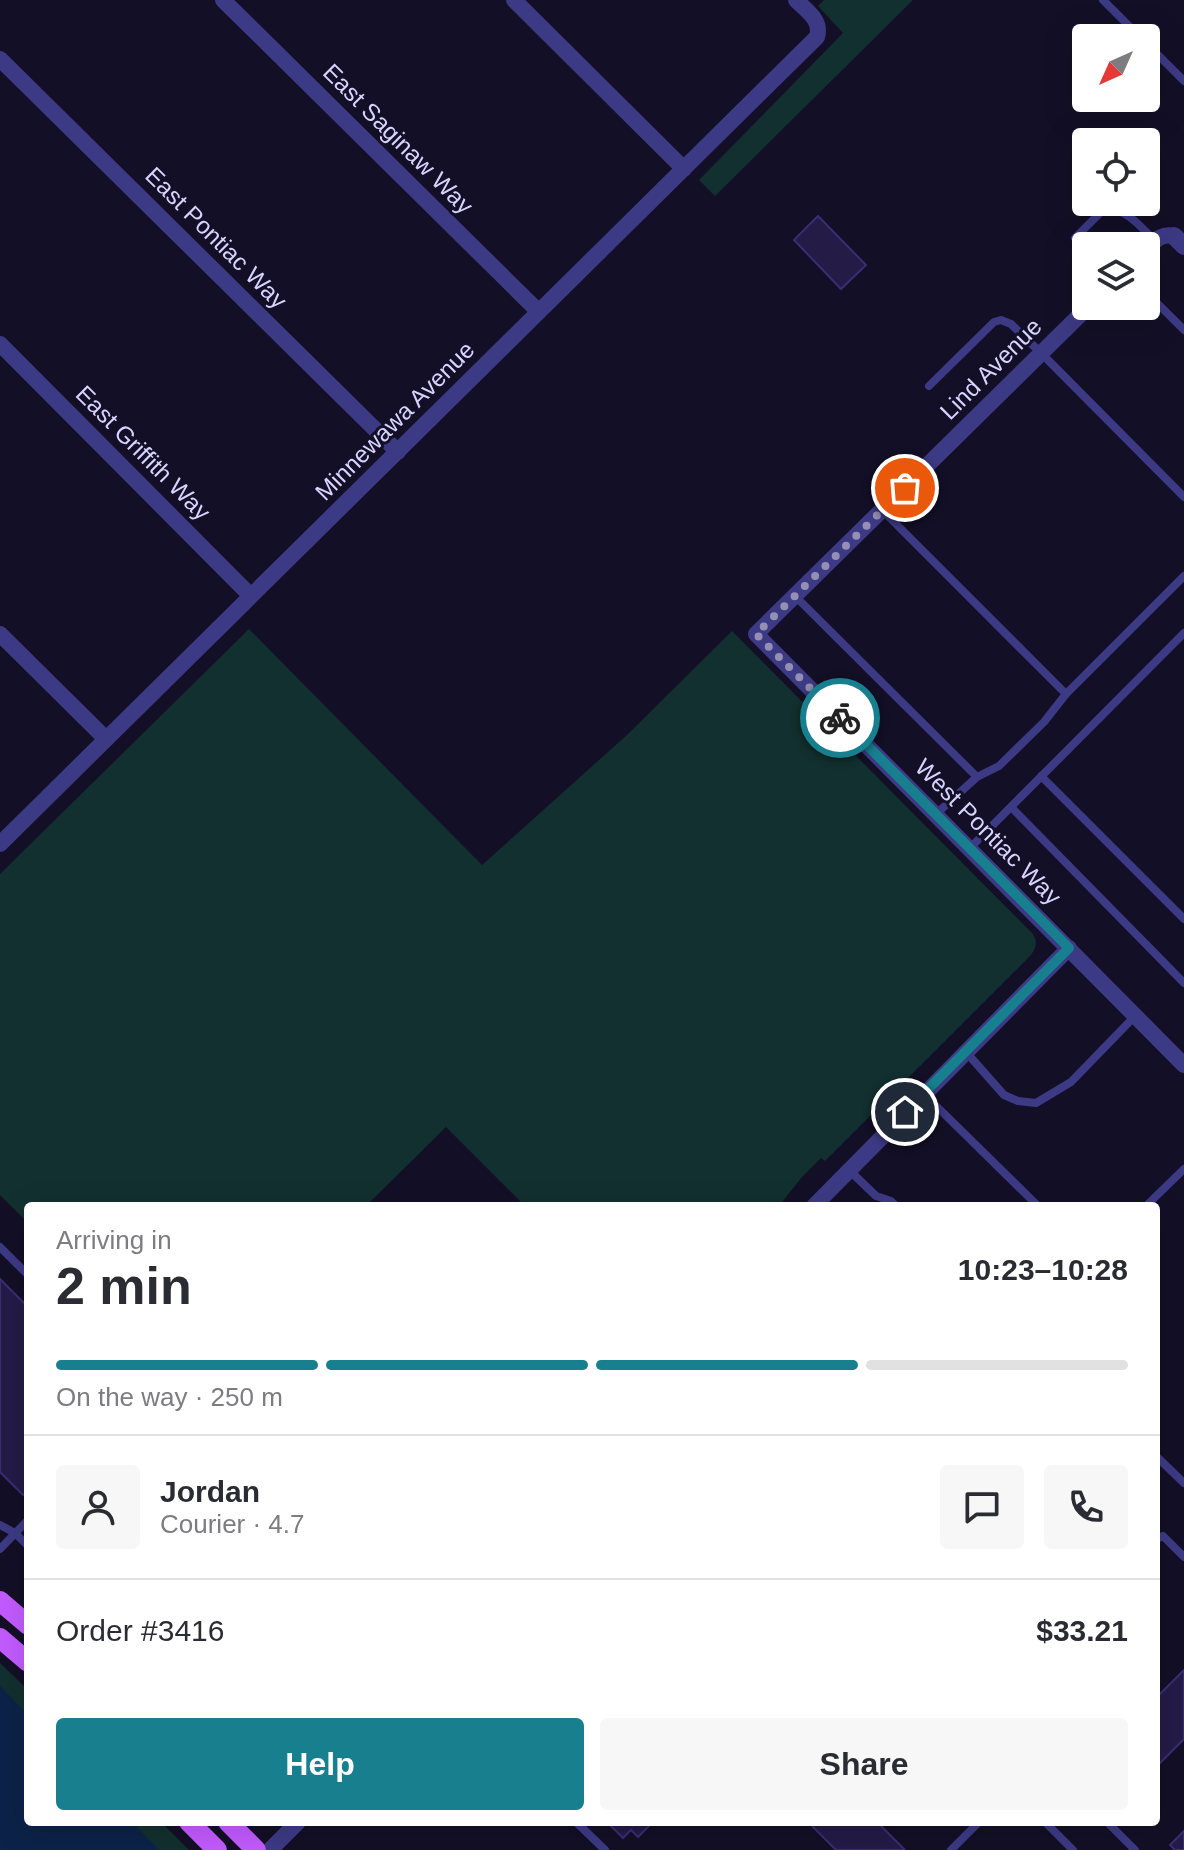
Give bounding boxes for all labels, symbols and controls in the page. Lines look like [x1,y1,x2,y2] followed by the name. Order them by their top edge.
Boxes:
[1072,24,1160,112] north arrow
[1072,24,1160,320] map controls
[318,58,479,219] street label: East Saginaw Way
[1072,128,1160,216] button: locate
[140,161,293,314] street label: East Pontiac Way
[1072,232,1160,320] button: layers
[935,313,1047,425] street label: Lind Avenue
[310,336,480,506] street label: Minnewawa Avenue
[71,380,216,525] street label: East Griffith Way
[871,454,939,522] pin
[883,466,927,510] icon: bag
[800,678,880,758] courier
[818,696,862,740] icon: bike
[910,753,1067,910] street label: West Pontiac Way
[871,1078,939,1146] pin
[883,1090,927,1134] icon: home
[56,1225,172,1255] text: Arriving in
[958,1253,1128,1286] text: 10:23–10:28
[56,1257,192,1315] text: 2 min
[56,1382,283,1412] text: On the way · 250 m
[56,1465,140,1549] button: person
[940,1465,1024,1549] button: chat
[1044,1465,1128,1549] button: phone
[160,1475,260,1508] text: Jordan
[160,1509,305,1539] text: Courier · 4.7
[56,1614,224,1647] text: Order #3416
[1036,1614,1128,1647] text: $33.21
[56,1718,584,1810] button: Help
[600,1718,1128,1810] button: Share

